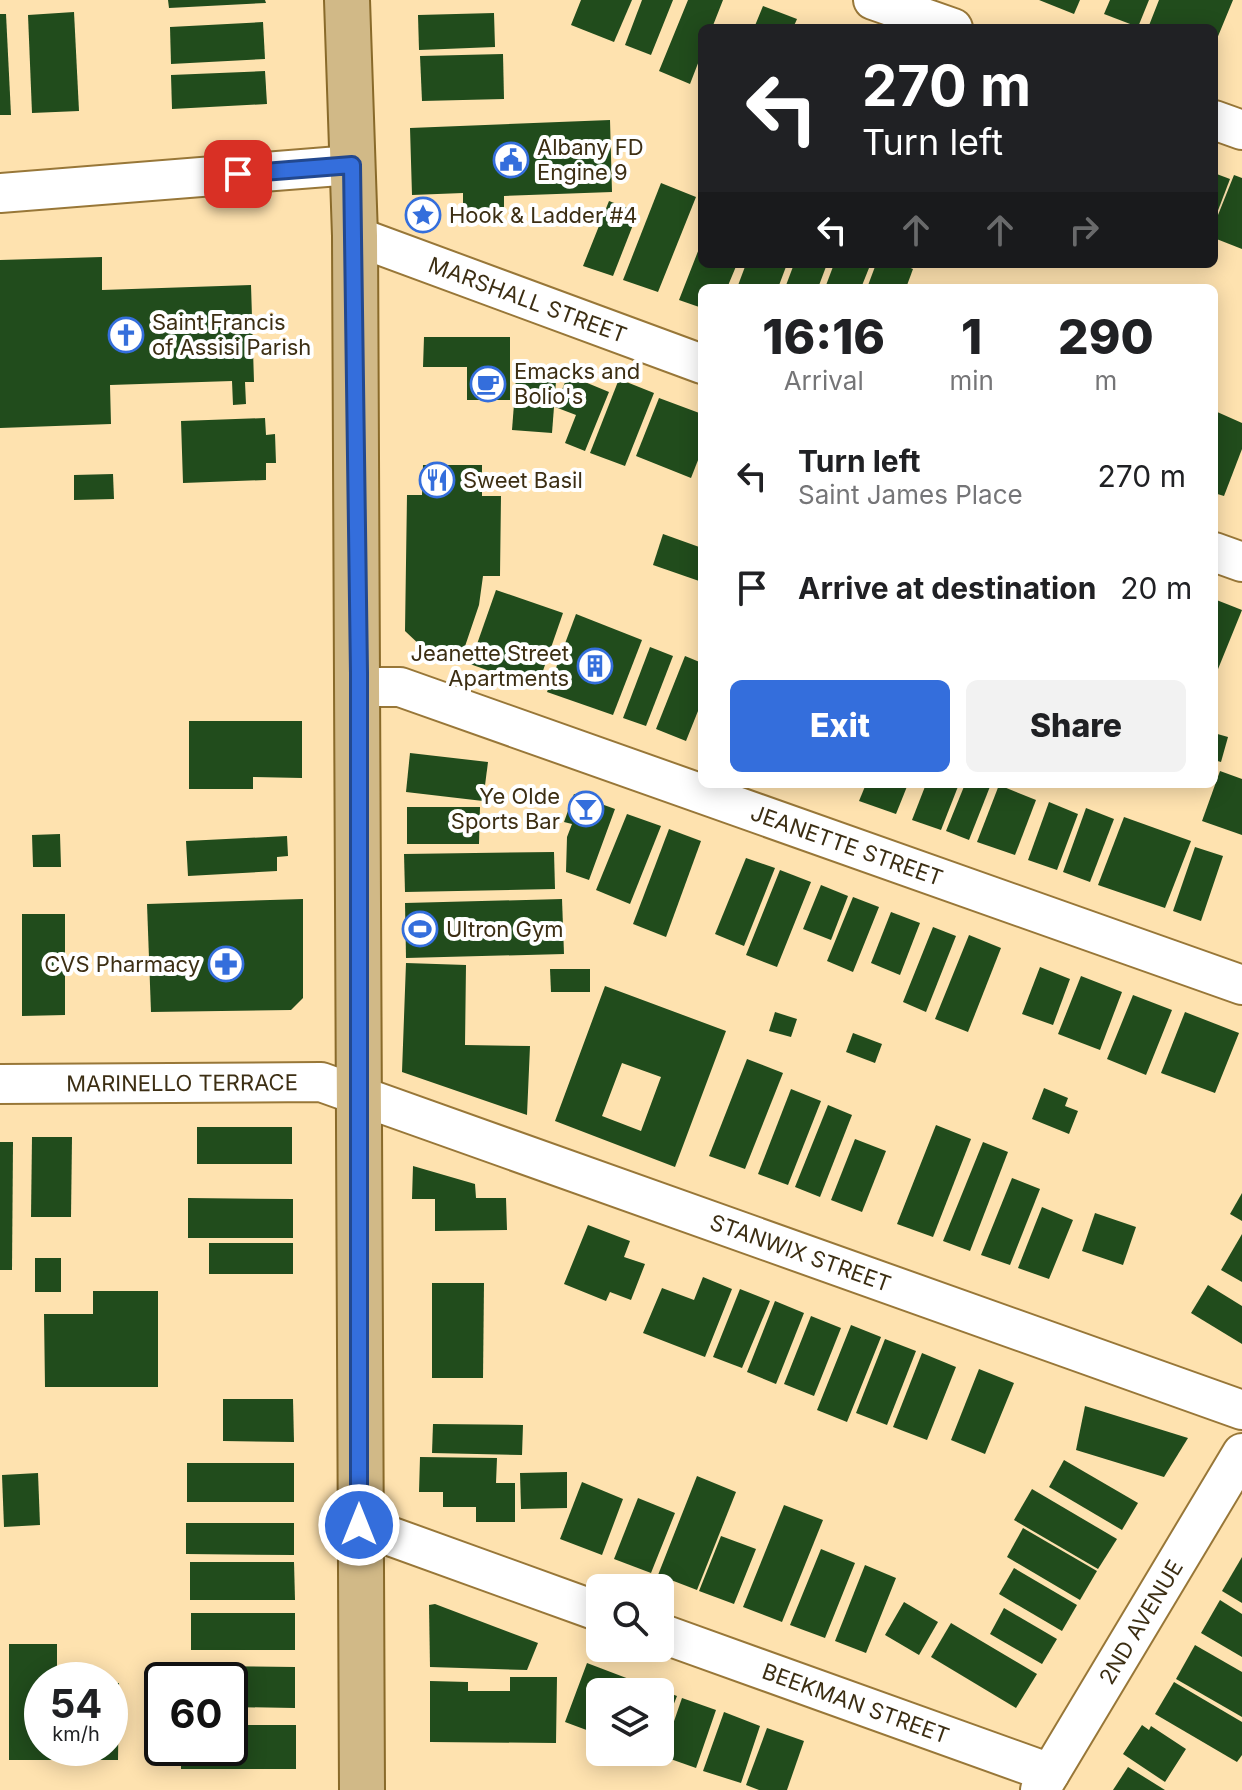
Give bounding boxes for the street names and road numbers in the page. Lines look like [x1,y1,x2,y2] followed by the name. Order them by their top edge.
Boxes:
[425,251,630,348] street label: MARSHALL STREET
[747,799,946,891] street label: JEANETTE STREET
[66,1069,298,1097] street label: MARINELLO TERRACE
[707,1209,894,1297] street label: STANWIX STREET
[1094,1555,1188,1689] street label: 2ND AVENUE
[759,1658,953,1749] street label: BEEKMAN STREET

